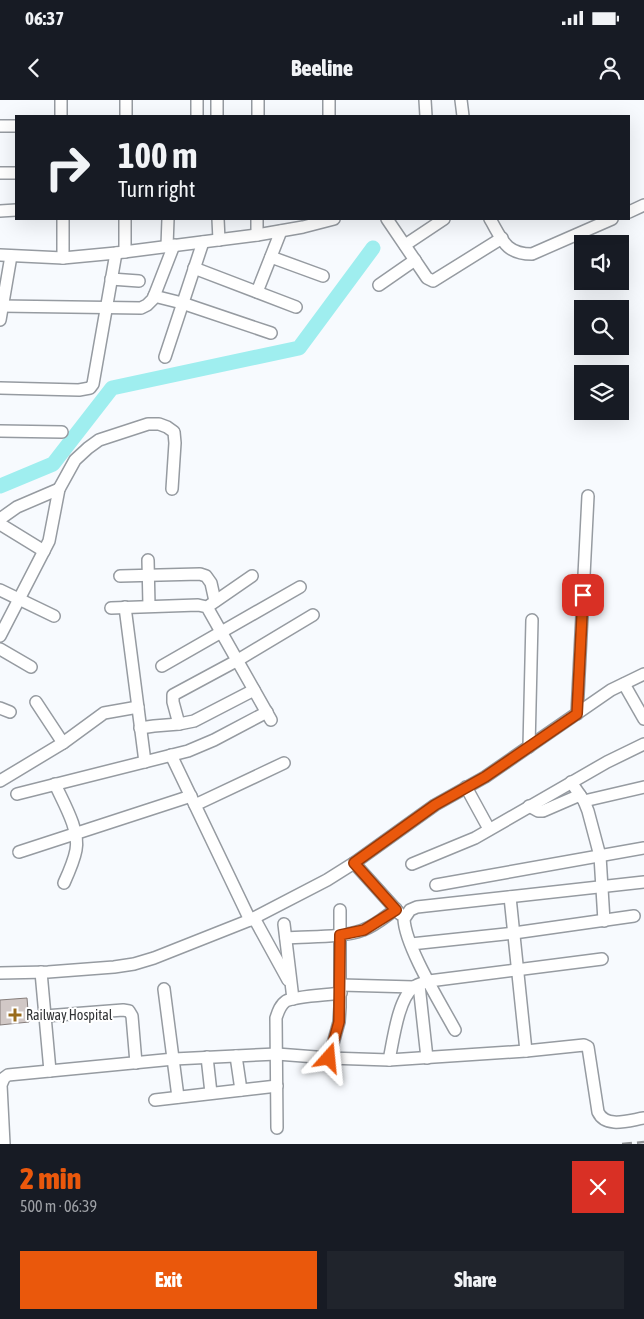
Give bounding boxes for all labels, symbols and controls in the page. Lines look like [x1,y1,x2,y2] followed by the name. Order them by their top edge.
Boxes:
[25,7,64,29] text: 06:37
[20,54,48,82] icon: back
[596,54,624,82] icon: person
[291,55,353,81] text: Beeline
[35,135,100,200] icon: right
[118,135,197,175] text: 100 m
[118,176,195,202] text: Turn right
[574,235,629,420] map controls
[574,235,629,290] button: sound
[574,300,629,355] button: search
[574,365,629,420] button: layers
[562,574,604,616] pin
[569,581,597,609] icon: arrive
[26,1007,113,1023] place label: Railway Hospital
[8,1008,22,1022] marker: Railway Hospital
[302,1031,354,1083] position arrow
[20,1161,81,1195] text: 2 min
[572,1161,624,1213] button: close
[20,1197,97,1215] text: 500 m · 06:39
[20,1251,317,1309] button: Exit
[327,1251,624,1309] button: Share

